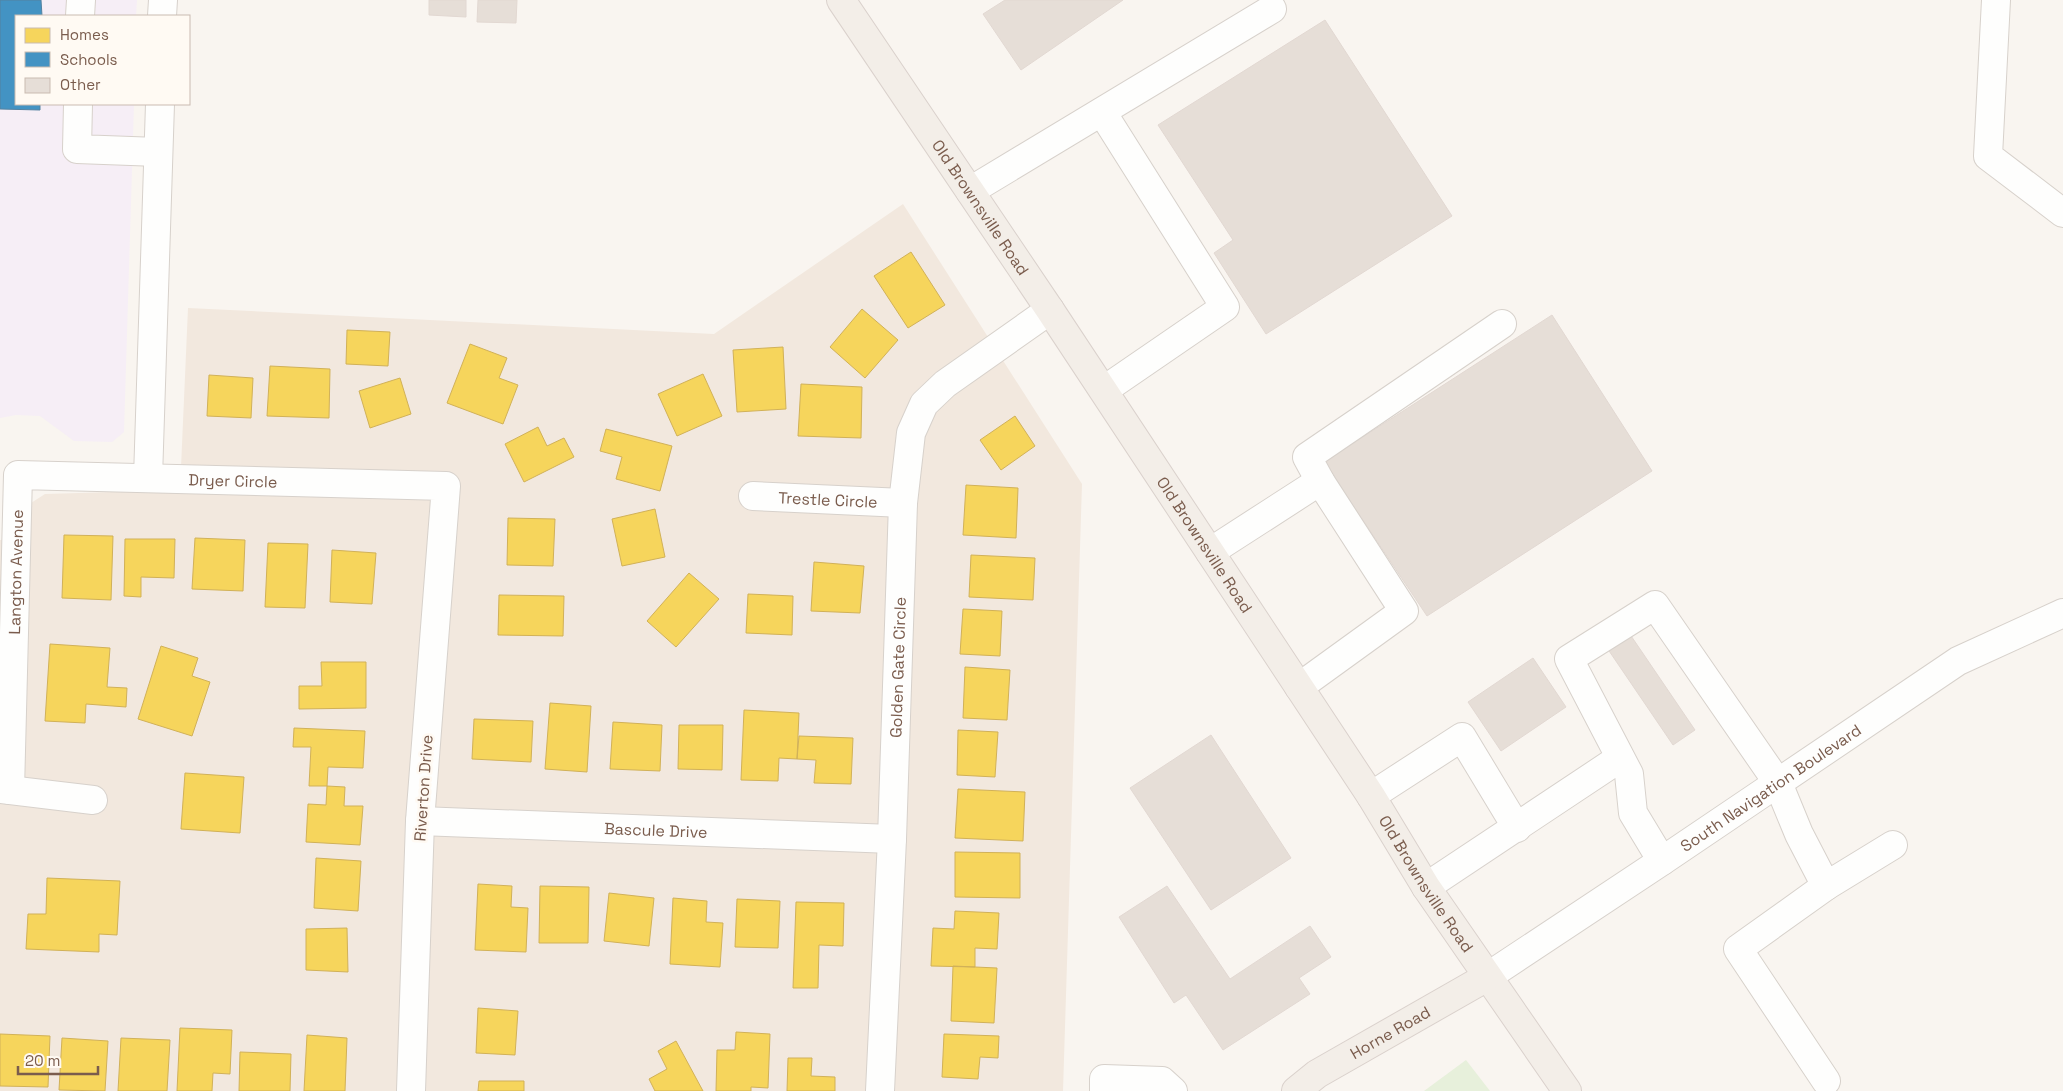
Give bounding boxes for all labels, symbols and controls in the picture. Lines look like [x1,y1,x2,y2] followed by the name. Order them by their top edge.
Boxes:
[15,15,190,105] legend
[60,25,109,44] text: Homes
[60,50,118,69] text: Schools
[60,75,101,94] text: Other
[927,136,1034,279] street label: Old Brownsville Road
[188,469,278,493] street label: Dryer Circle
[1152,473,1257,617] street label: Old Brownsville Road
[778,487,878,513] street label: Trestle Circle
[4,509,28,635] street label: Langton Avenue
[885,597,911,738] street label: Golden Gate Circle
[1676,719,1865,857] street label: South Navigation Boulevard
[409,734,438,842] street label: Riverton Drive
[1374,811,1478,957] street label: Old Brownsville Road
[604,818,708,843] street label: Bascule Drive
[1346,1002,1434,1064] street label: Horne Road
[18,1044,98,1076] scale bar
[25,1051,60,1070] text: 20 m

